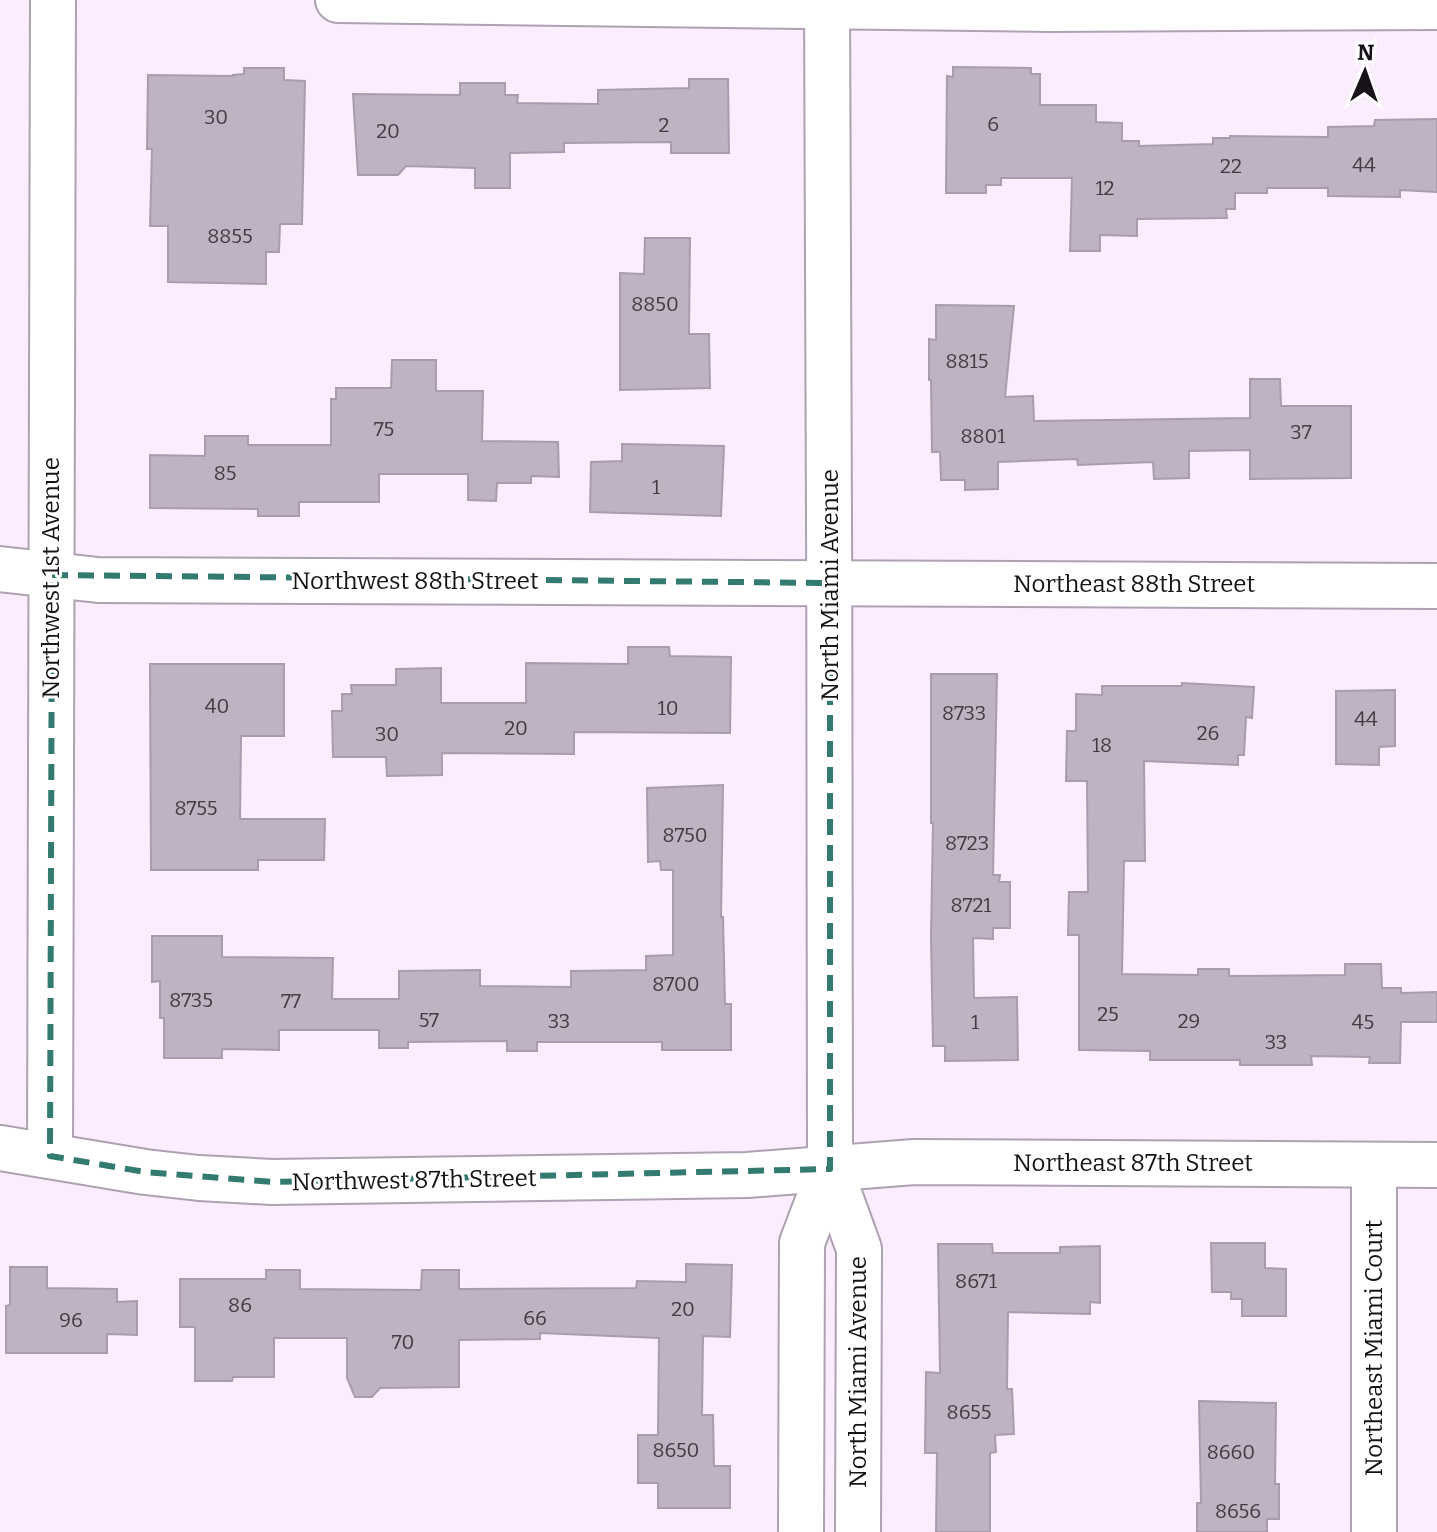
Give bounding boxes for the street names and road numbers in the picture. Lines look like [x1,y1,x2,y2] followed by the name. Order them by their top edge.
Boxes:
[37,457,65,699] street label: Northwest 1st Avenue
[816,469,844,701] street label: North Miami Avenue
[291,567,539,595] street label: Northwest 88th Street
[1013,570,1255,598] street label: Northeast 88th Street
[1013,1149,1253,1177] street label: Northeast 87th Street
[291,1164,537,1196] street label: Northwest 87th Street
[1360,1219,1388,1476] street label: Northeast Miami Court
[844,1256,872,1488] street label: North Miami Avenue

